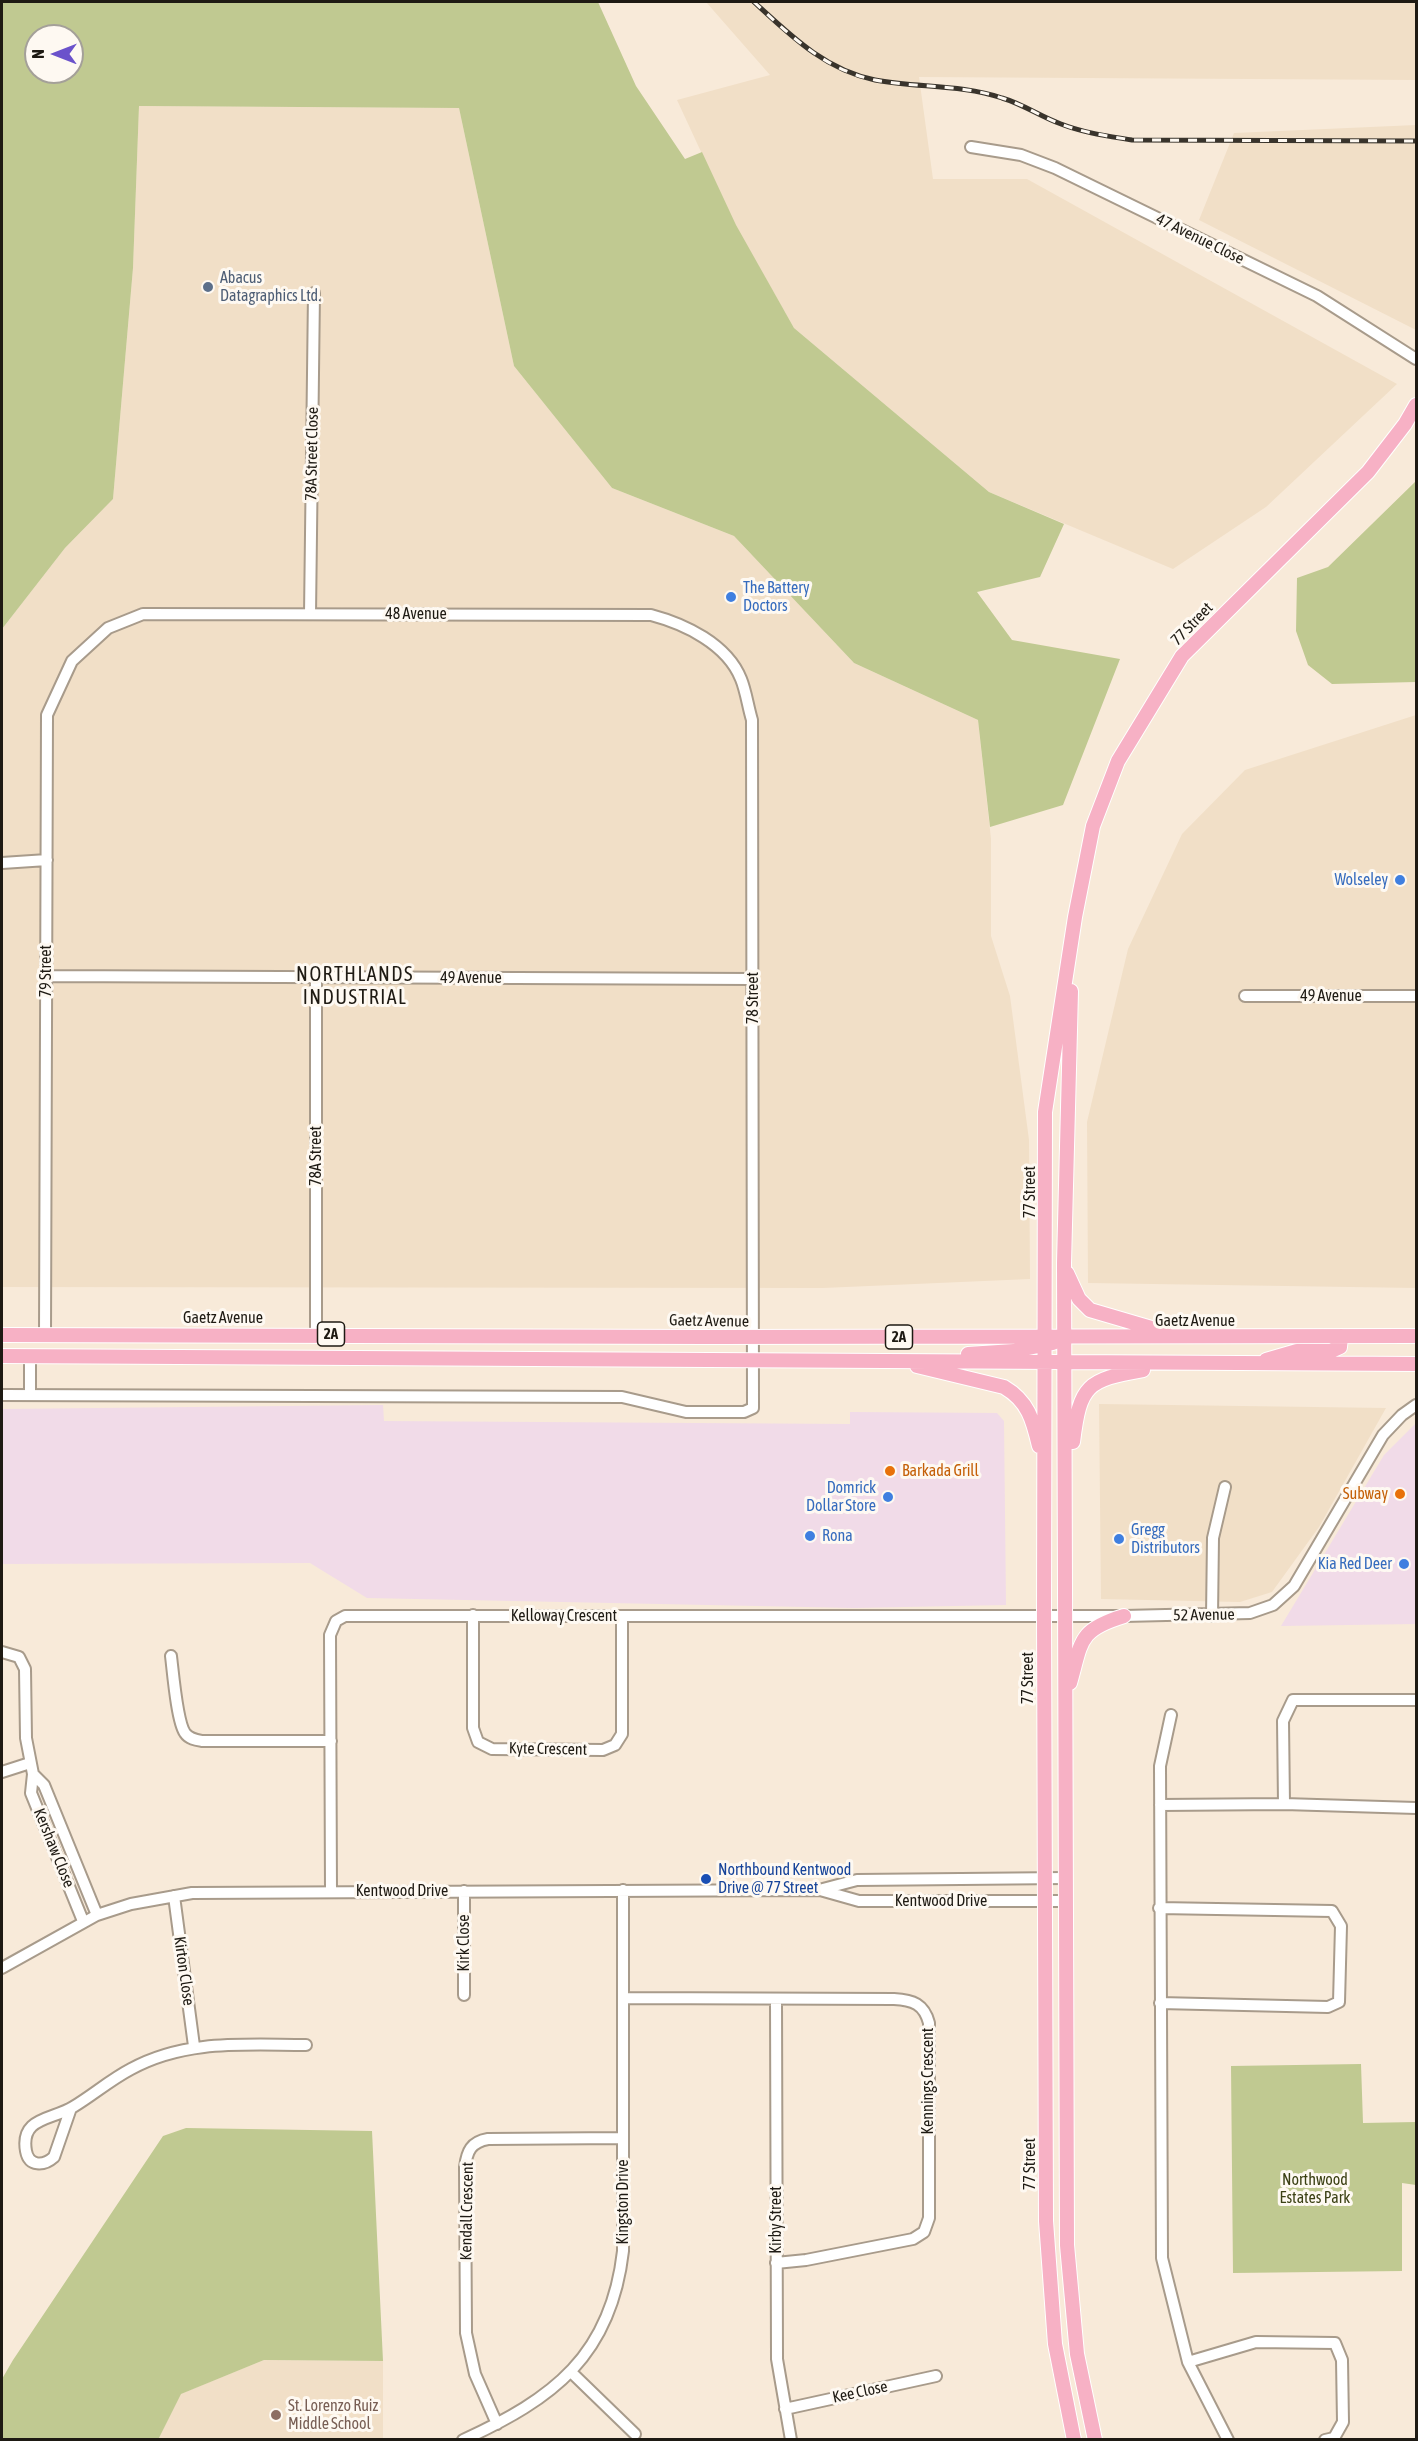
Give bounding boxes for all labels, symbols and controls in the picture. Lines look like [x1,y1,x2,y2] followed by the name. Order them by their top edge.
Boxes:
[24,24,84,84] north arrow
[29,49,47,59] text: N
[1153,209,1247,269] street label: 47 Avenue Close
[220,268,321,306] place label: Abacus Datagraphics Ltd.
[201,280,215,294] marker: Abacus Datagraphics Ltd.
[302,407,322,501] street label: 78A Street Close
[743,578,810,616] place label: The Battery Doctors
[724,590,738,604] marker: The Battery Doctors
[1167,599,1217,649] street label: 77 Street
[385,604,447,624] street label: 48 Avenue
[1334,870,1388,890] place label: Wolseley
[1393,873,1407,887] marker: Wolseley
[36,945,56,997] street label: 79 Street
[296,963,414,1010] district label: NORTHLANDS INDUSTRIAL
[440,968,502,988] street label: 49 Avenue
[743,972,763,1024] street label: 78 Street
[1300,986,1362,1006] street label: 49 Avenue
[306,1126,326,1186] street label: 78A Street
[1020,1166,1040,1218] street label: 77 Street
[183,1308,263,1328] street label: Gaetz Avenue
[669,1311,749,1331] street label: Gaetz Avenue
[1155,1311,1235,1331] street label: Gaetz Avenue
[318,1322,344,1346] road number: 2A
[886,1325,912,1349] road number: 2A
[902,1461,979,1481] place label: Barkada Grill
[883,1464,897,1478] marker: Barkada Grill
[806,1478,876,1516] place label: Domrick Dollar Store
[1343,1484,1388,1504] place label: Subway
[1393,1487,1407,1501] marker: Subway
[881,1490,895,1504] marker: Domrick Dollar Store
[1131,1520,1200,1558] place label: Gregg Distributors
[822,1526,853,1546] place label: Rona
[803,1529,817,1543] marker: Rona
[1112,1532,1126,1546] marker: Gregg Distributors
[1318,1554,1392,1574] place label: Kia Red Deer
[1397,1557,1411,1571] marker: Kia Red Deer
[1173,1605,1235,1625] street label: 52 Avenue
[511,1606,617,1626] street label: Kelloway Crescent
[1018,1652,1038,1704] street label: 77 Street
[509,1739,587,1759] street label: Kyte Crescent
[29,1806,79,1890] street label: Kershaw Close
[718,1860,851,1898] place label: Northbound Kentwood Drive @ 77 Street
[699,1872,713,1886] marker: Northbound Kentwood Drive @ 77 Street
[356,1881,448,1901] street label: Kentwood Drive
[895,1891,987,1911] street label: Kentwood Drive
[454,1914,474,1972] street label: Kirk Close
[170,1935,198,2007] street label: Kirton Close
[918,2028,938,2134] street label: Kennings Crescent
[1020,2138,1040,2190] street label: 77 Street
[613,2160,633,2244] street label: Kingston Drive
[457,2162,477,2260] street label: Kendall Crescent
[1280,2170,1350,2208] park label: Northwood Estates Park
[766,2186,786,2254] street label: Kirby Street
[831,2377,889,2407] street label: Kee Close
[288,2396,378,2434] place label: St. Lorenzo Ruiz Middle School
[269,2408,283,2422] marker: St. Lorenzo Ruiz Middle School

